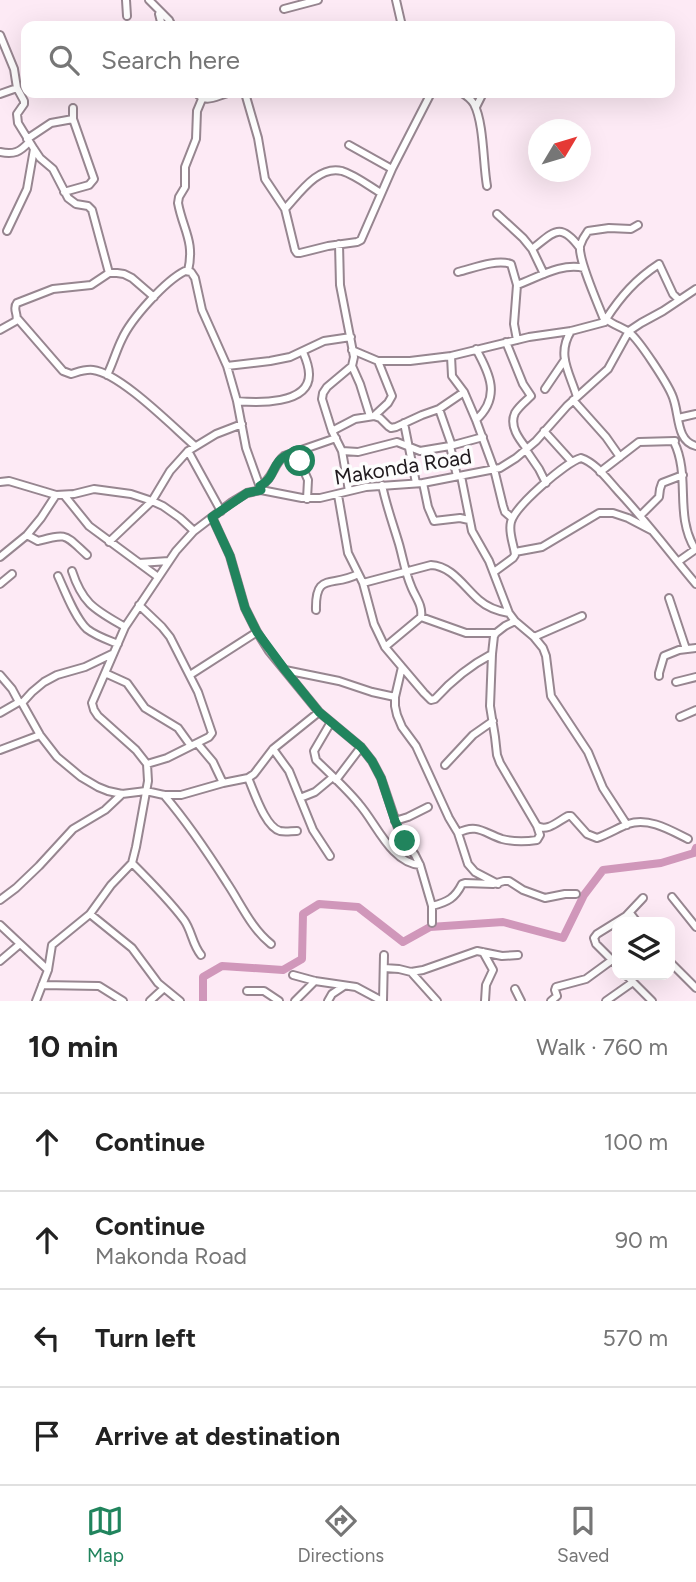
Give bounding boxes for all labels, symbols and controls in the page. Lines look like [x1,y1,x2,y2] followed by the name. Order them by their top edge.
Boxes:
[21,21,675,98] search box
[45,41,83,79] icon: search
[101,44,240,76] text: Search here
[528,119,591,182] north arrow
[332,443,473,490] street label: Makonda Road
[284,445,315,476] route start
[389,825,420,856] route end
[612,917,675,980] map controls
[612,917,675,980] button: layers
[28,1028,118,1065] text: 10 min
[536,1033,668,1061] text: Walk · 760 m
[28,1123,66,1161] icon: ahead
[95,1126,205,1158] text: Continue
[604,1128,668,1156] text: 100 m
[95,1210,205,1242] text: Continue
[28,1221,66,1259] icon: ahead
[615,1226,668,1254] text: 90 m
[95,1242,247,1270] text: Makonda Road
[28,1319,66,1357] icon: left
[95,1322,196,1354] text: Turn left
[602,1324,668,1352] text: 570 m
[28,1417,66,1455] icon: arrive
[95,1420,340,1452] text: Arrive at destination
[86,1502,124,1567] tab: Map
[297,1502,384,1567] tab: Directions
[557,1502,609,1567] tab: Saved

